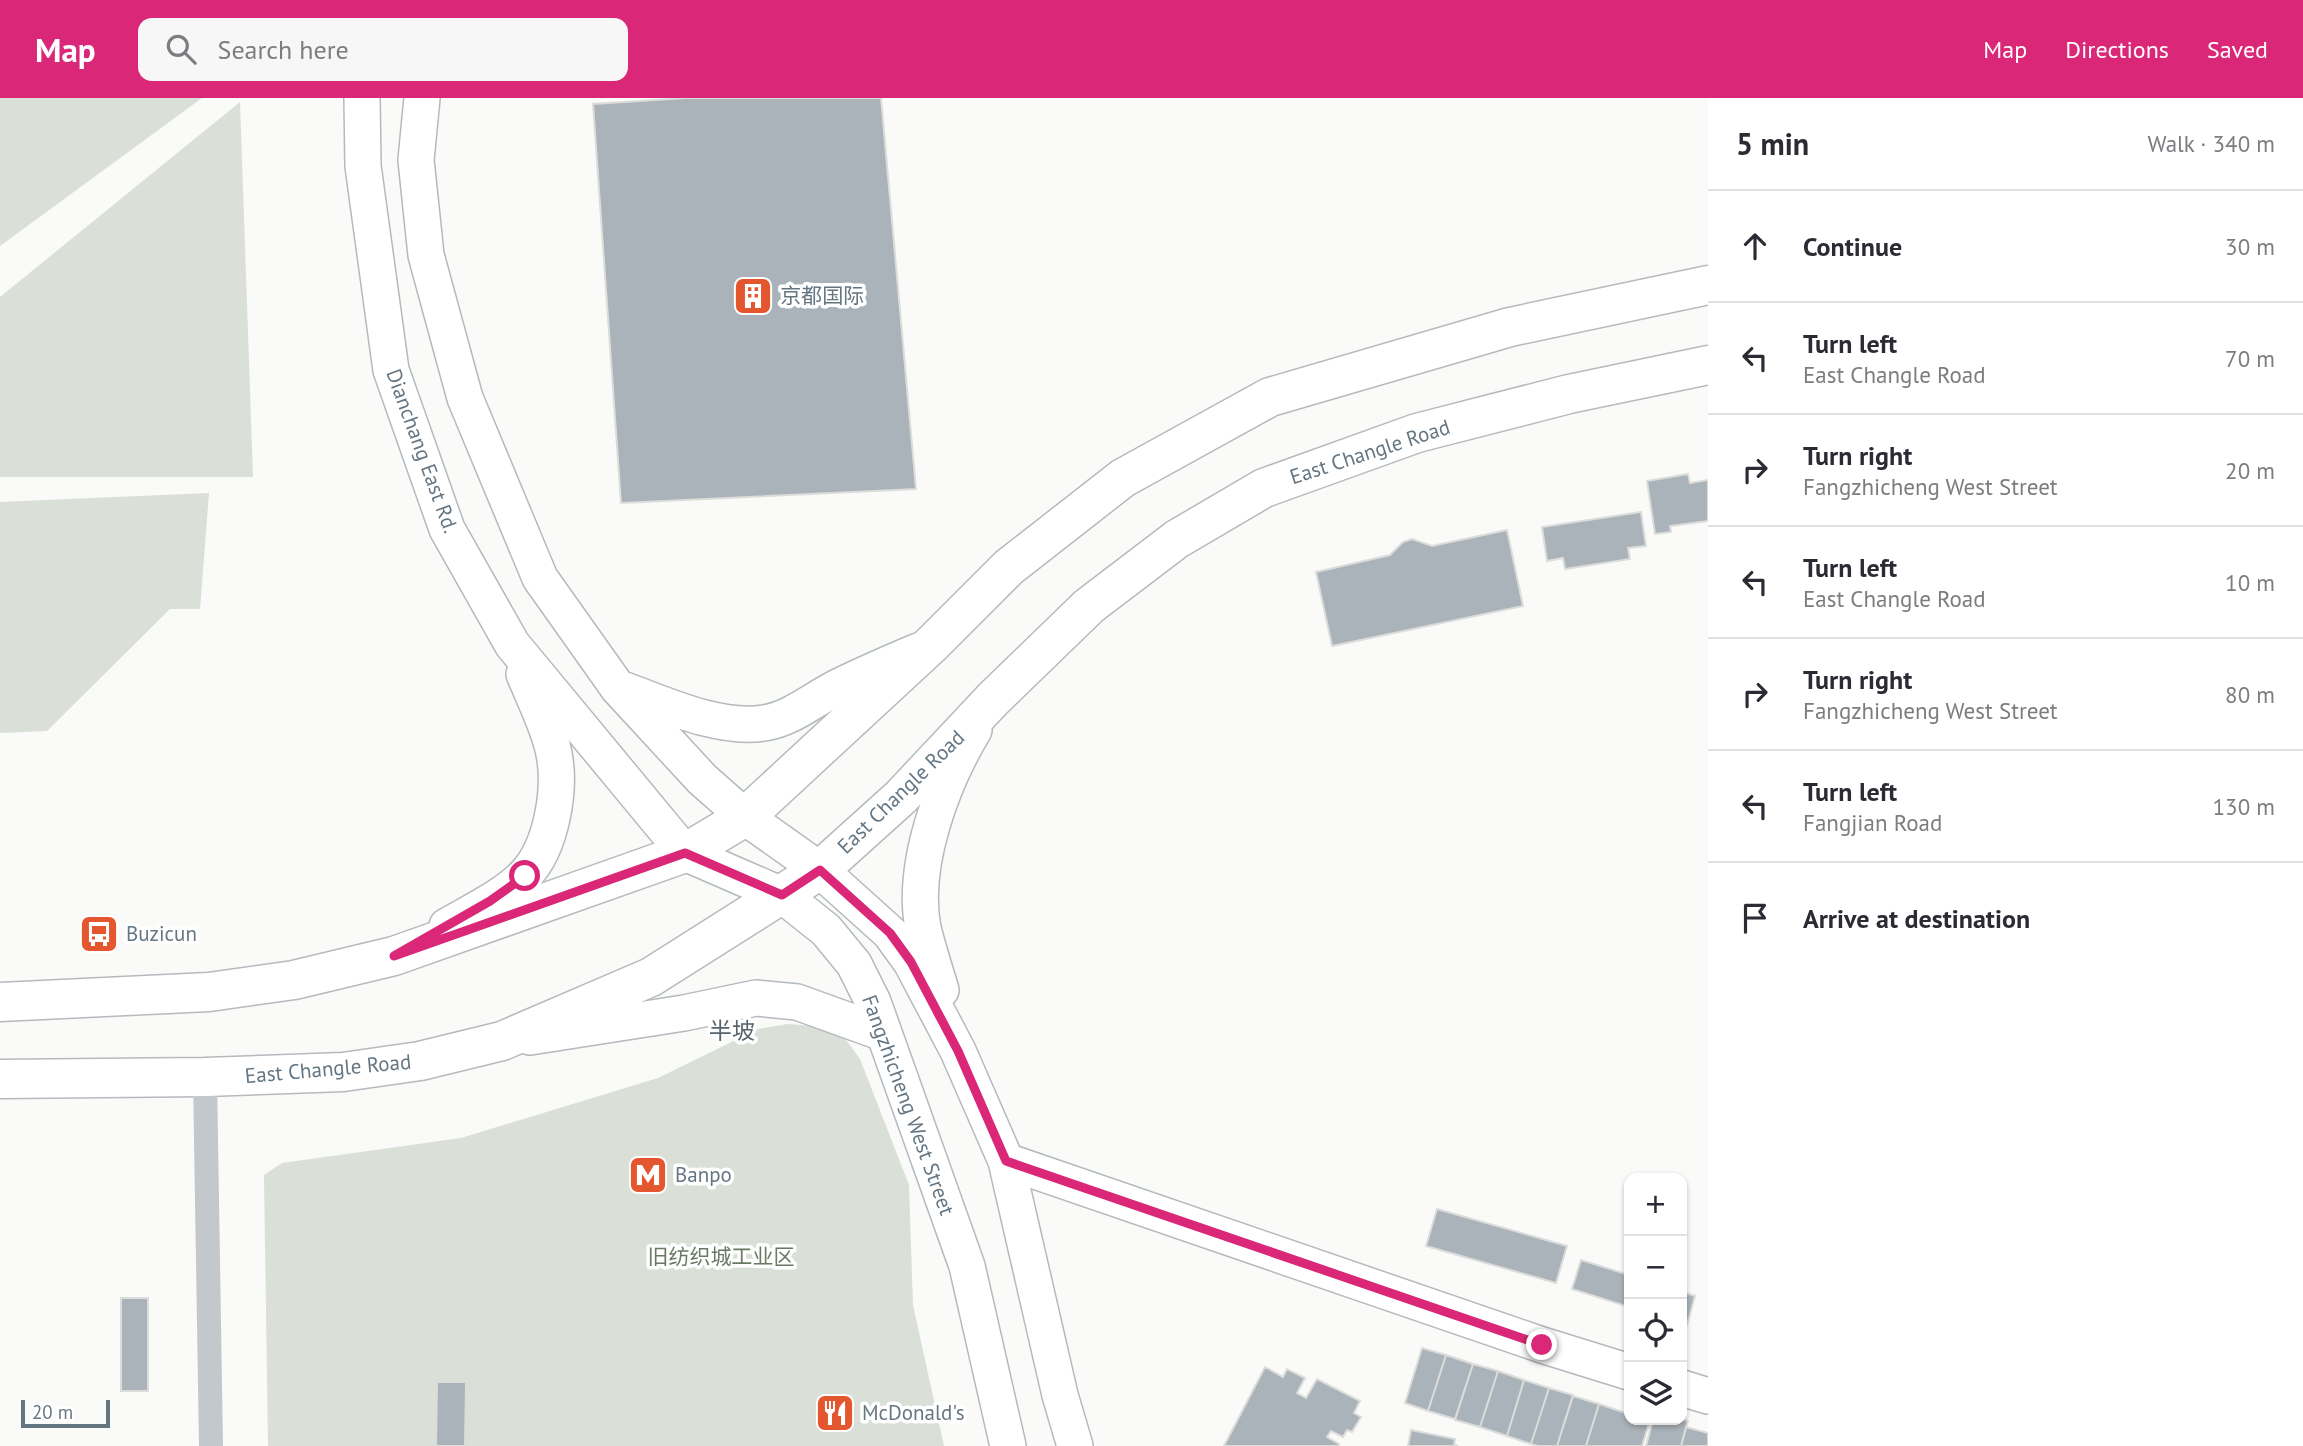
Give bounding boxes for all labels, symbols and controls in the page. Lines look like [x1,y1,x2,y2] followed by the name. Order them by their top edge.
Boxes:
[138,18,628,81] search box
[35,28,96,71] text: Map
[162,30,200,68] icon: search
[218,33,349,66] text: Search here
[1983,34,2027,65] text: Map
[2065,34,2169,65] text: Directions
[2207,34,2268,65] text: Saved
[1736,124,1809,163] text: 5 min
[2148,129,2275,158] text: Walk · 340 m
[1736,227,1774,265] icon: ahead
[1803,230,1902,263] text: Continue
[2225,232,2275,261] text: 30 m
[732,275,774,317] building icon: 京都国际
[780,282,864,309] place label: 京都国际
[1803,327,1897,360] text: Turn left
[1736,339,1774,377] icon: left
[2225,344,2275,373] text: 70 m
[1803,360,1986,389] text: East Changle Road
[380,365,465,537] street label: Dianchang East Rd.
[1286,413,1453,490] street label: East Changle Road
[1803,439,1912,472] text: Turn right
[1736,451,1774,489] icon: right
[2225,456,2275,485] text: 20 m
[1803,472,2058,501] text: Fangzhicheng West Street
[1803,551,1897,584] text: Turn left
[1736,563,1774,601] icon: left
[2225,568,2275,597] text: 10 m
[1803,584,1986,613] text: East Changle Road
[1803,663,1912,696] text: Turn right
[1736,675,1774,713] icon: right
[2225,680,2275,709] text: 80 m
[1803,696,2058,725] text: Fangzhicheng West Street
[831,724,970,859] street label: East Changle Road
[1803,775,1897,808] text: Turn left
[1736,787,1774,825] icon: left
[2213,792,2275,821] text: 130 m
[1803,808,1942,837] text: Fangjian Road
[509,860,540,891] route start
[1736,899,1774,937] icon: arrive
[1803,902,2030,935] text: Arrive at destination
[78,913,120,955] bus stop icon: Buzicun
[126,920,197,947] place label: Buzicun
[856,991,961,1219] street label: Fangzhicheng West Street
[709,1016,755,1045] district label: 半坡
[244,1048,412,1089] street label: East Changle Road
[627,1154,669,1196] metro station icon: Banpo
[675,1161,732,1188] place label: Banpo
[1624,1173,1687,1425] map controls
[1624,1173,1687,1236] button: +
[1624,1236,1687,1299] button: −
[648,1243,795,1270] park label: 旧纺织城工业区
[1624,1299,1687,1362] button: locate
[1526,1329,1557,1360] route end
[1624,1362,1687,1425] button: layers
[814,1392,856,1434] restaurant icon: McDonald's
[21,1397,110,1429] scale bar
[862,1399,965,1426] place label: McDonald's
[32,1400,73,1424] text: 20 m

